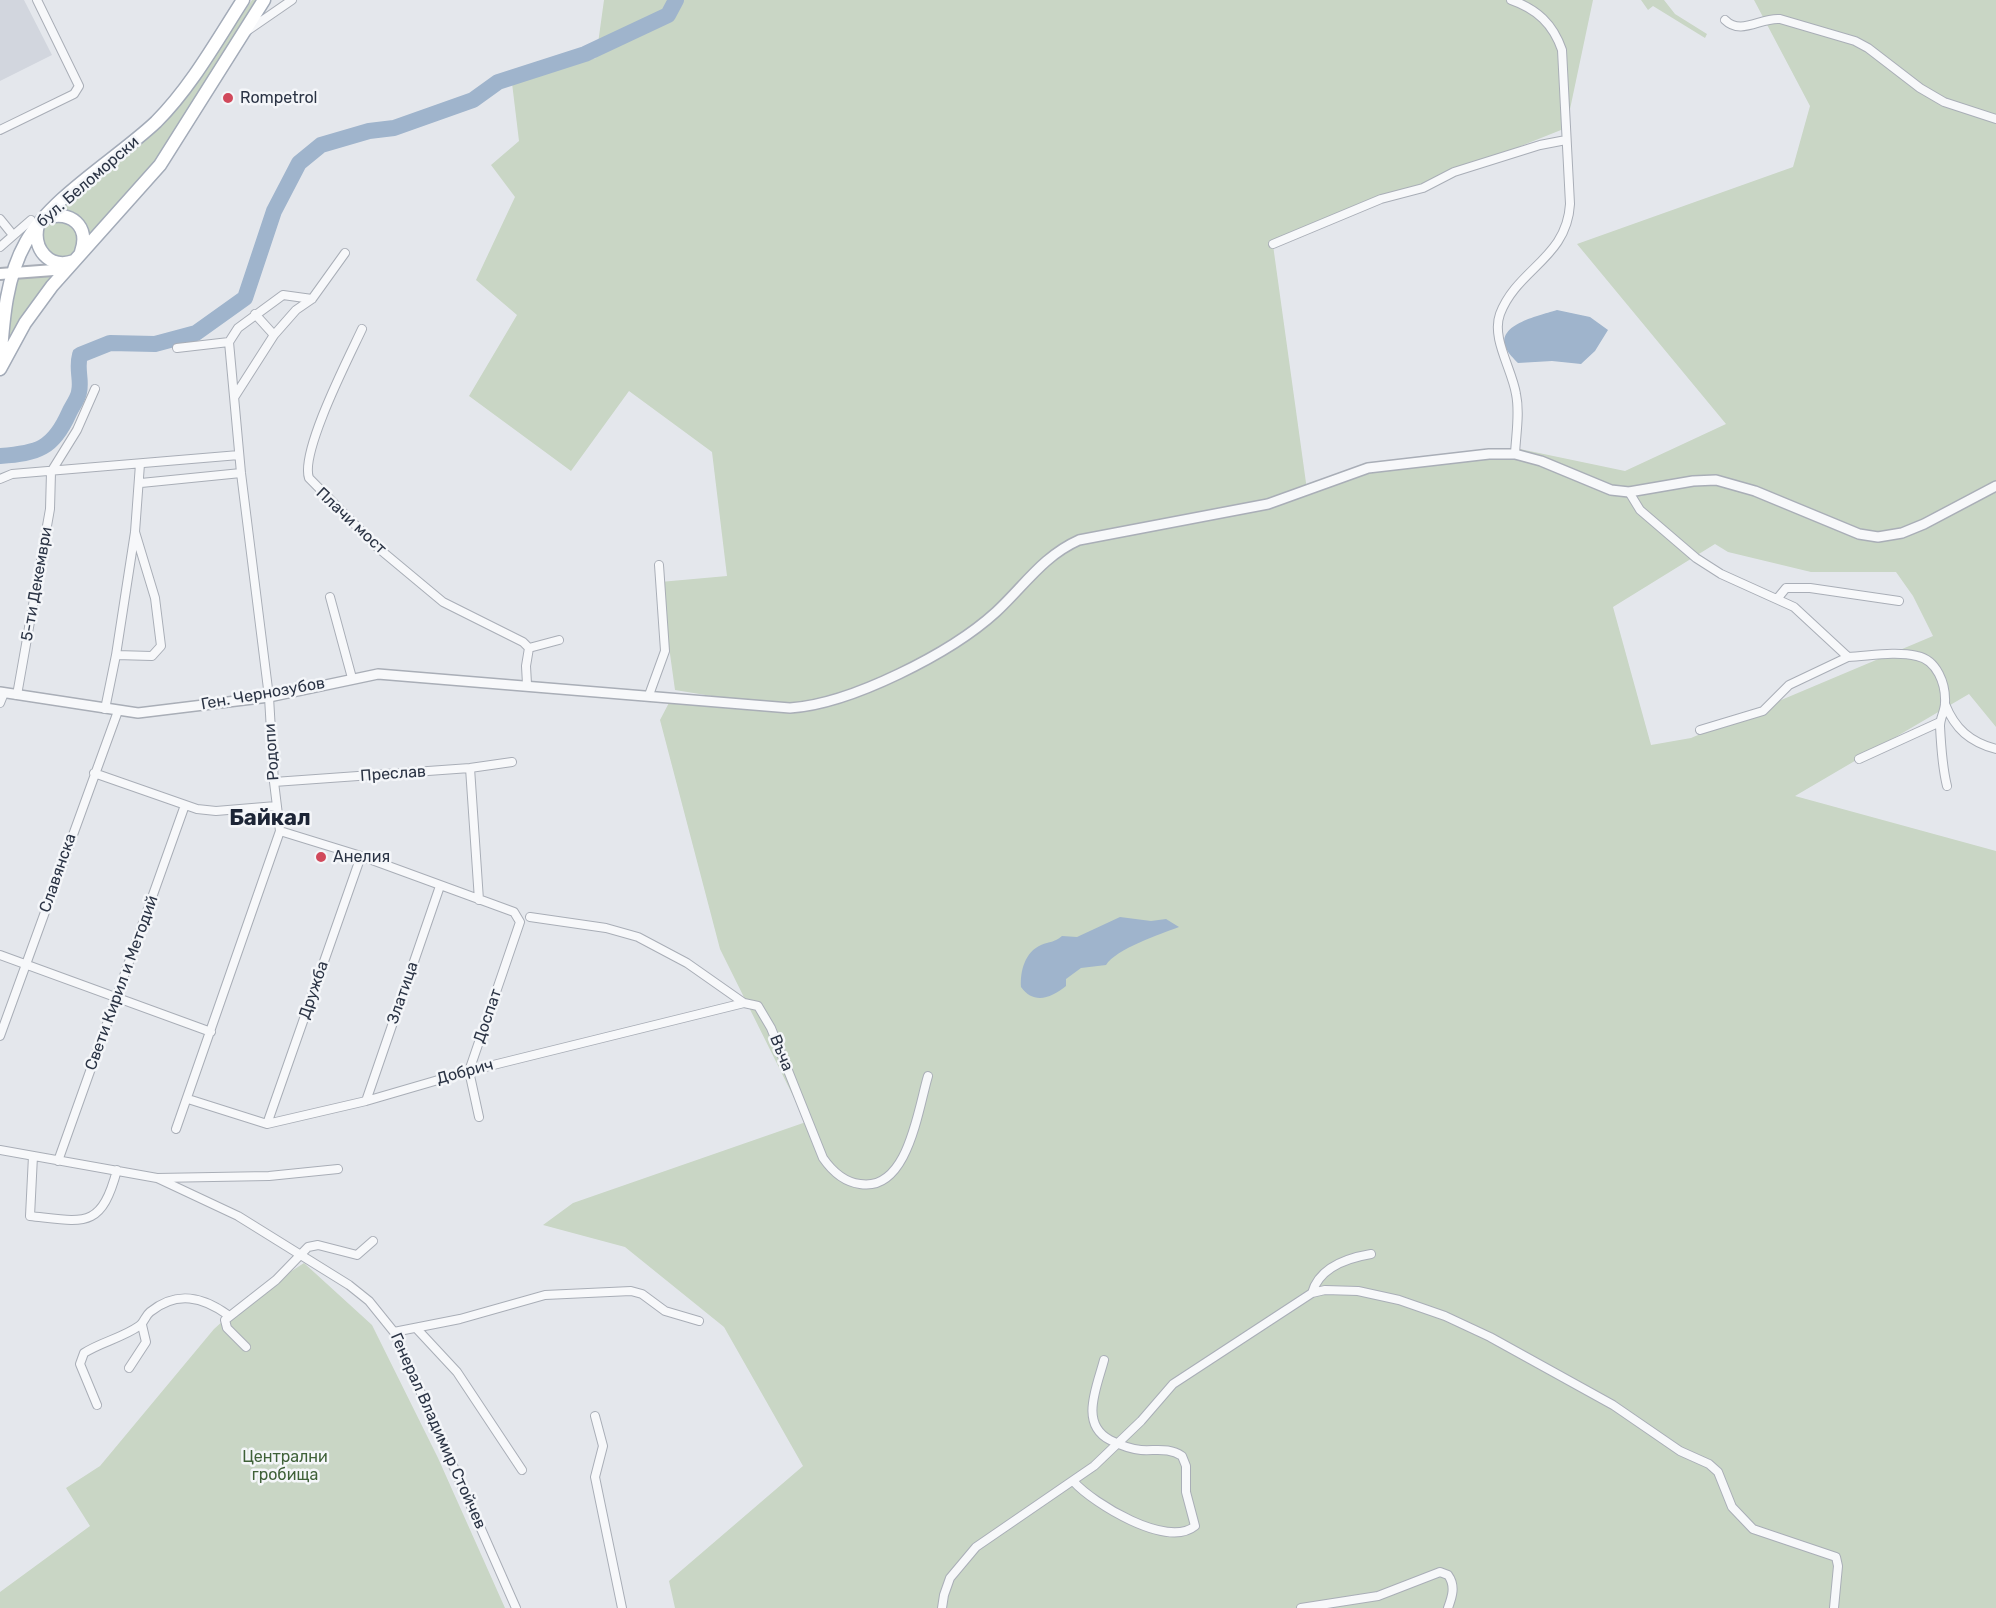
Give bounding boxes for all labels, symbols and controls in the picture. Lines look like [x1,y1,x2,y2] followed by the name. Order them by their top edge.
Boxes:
[240,88,317,108] place label: Rompetrol
[221,91,235,105] marker: Rompetrol
[33,132,143,232] street label: бул. Беломорски
[312,484,390,558] street label: Плачи мост
[17,525,57,643] street label: 5-ти Декември
[200,674,326,714] street label: Ген. Чернозубов
[260,723,284,781] street label: Родопи
[359,762,427,786] street label: Преслав
[229,806,311,832] district label: Байкал
[36,831,80,915] street label: Славянска
[333,847,390,867] place label: Анелия
[314,850,328,864] marker: Анелия
[81,893,163,1073] street label: Свети Кирил и Методий
[295,958,333,1022] street label: Дружба
[383,959,423,1027] street label: Златица
[470,986,506,1046] street label: Доспат
[765,1032,797,1074] street label: Въча
[435,1055,495,1089] street label: Добрич
[386,1330,490,1532] street label: Генерал Владимир Стойчев
[242,1447,328,1485] park label: Централни гробища

